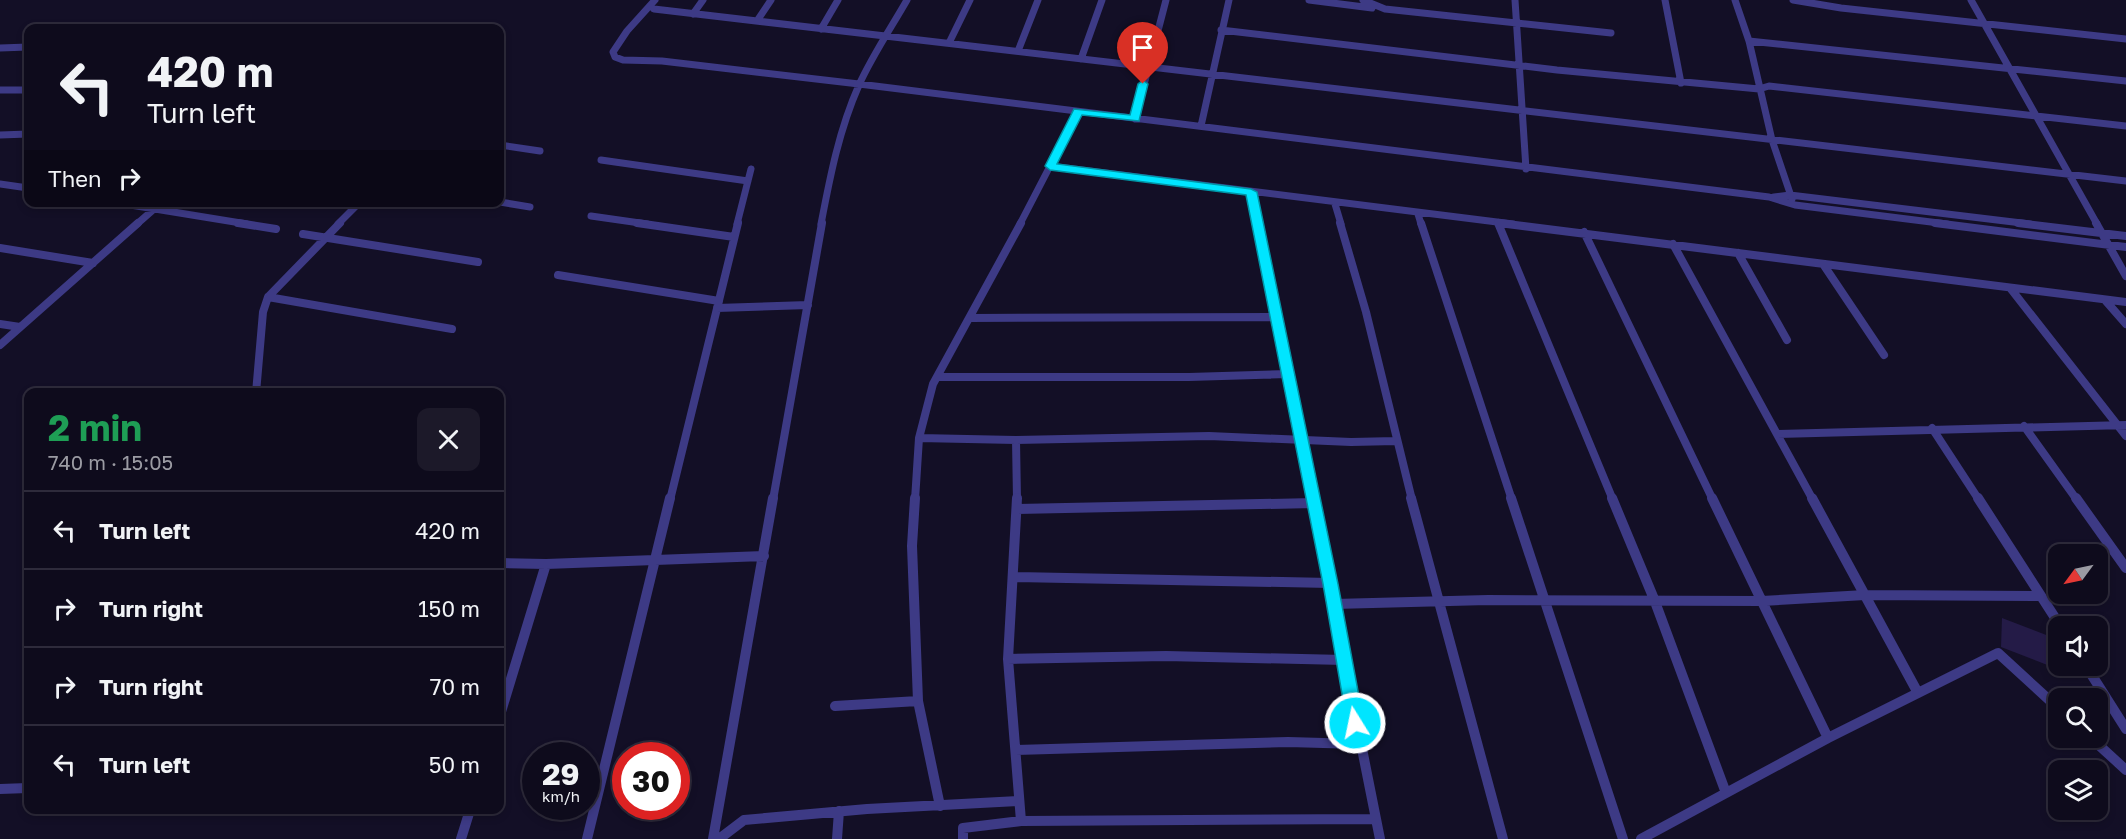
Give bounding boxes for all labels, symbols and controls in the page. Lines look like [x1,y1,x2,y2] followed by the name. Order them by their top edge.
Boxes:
[1117,22,1168,84] pin
[1126,31,1159,64] icon: arrive
[147,46,273,96] text: 420 m
[48,48,126,126] icon: left
[147,97,256,129] text: Turn left
[113,162,146,195] icon: right
[48,165,101,192] text: Then
[48,406,142,449] text: 2 min
[417,408,480,471] button: close
[48,450,173,474] text: 740 m · 15:05
[48,514,81,547] icon: left
[99,517,190,544] text: Turn left
[415,517,480,544] text: 420 m
[2048,544,2108,604] north arrow
[2048,544,2108,820] map controls
[48,592,81,625] icon: right
[99,595,203,622] text: Turn right
[418,595,480,622] text: 150 m
[2048,616,2108,676] button: sound
[48,670,81,703] icon: right
[99,673,203,700] text: Turn right
[430,673,480,700] text: 70 m
[2048,688,2108,748] button: search
[1323,691,1387,755] position arrow
[612,742,690,820] speed limit sign: 30
[48,748,81,781] icon: left
[99,751,190,778] text: Turn left
[429,751,480,778] text: 50 m
[542,756,580,792] text: 29
[2048,760,2108,820] button: layers
[542,787,580,805] text: km/h

